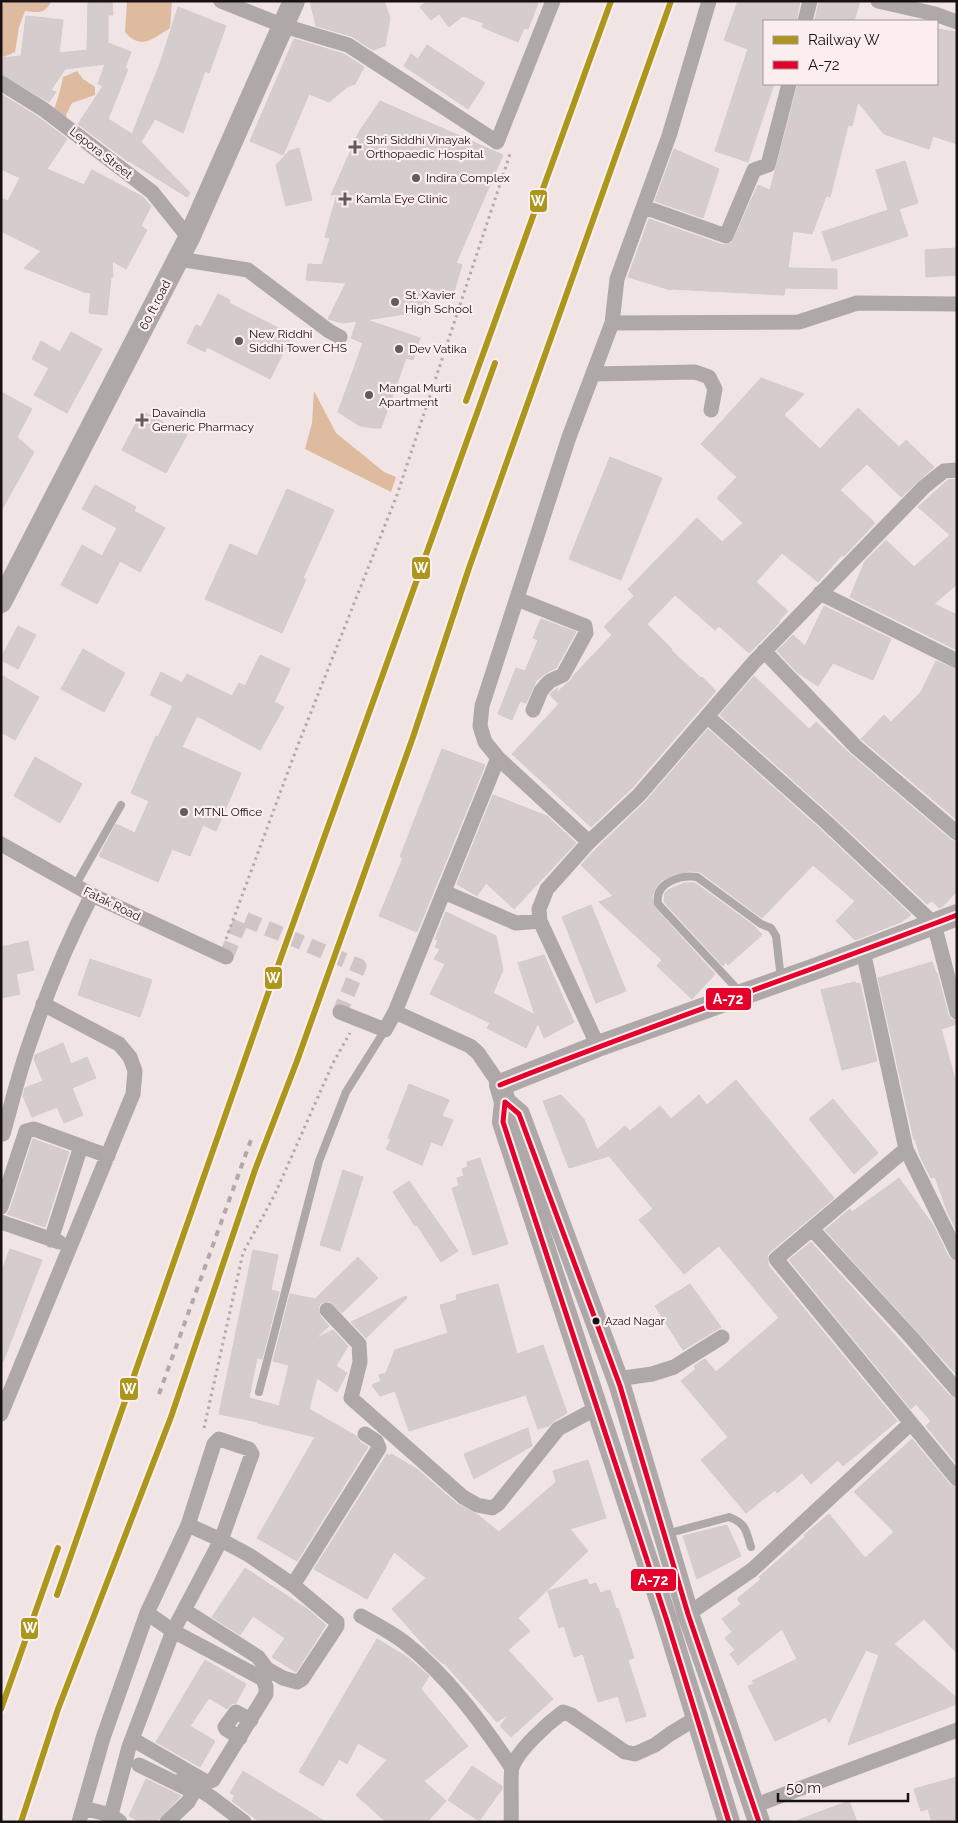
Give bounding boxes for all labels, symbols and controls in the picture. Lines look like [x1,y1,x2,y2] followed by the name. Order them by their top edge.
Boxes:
[763,20,938,85] legend
[808,31,880,49] text: Railway W
[808,56,840,74] text: A-72
[67,124,135,182] street label: Lepora Street
[366,133,484,161] place label: Shri Siddhi Vinayak Orthopaedic Hospital
[348,140,362,154] marker: Shri Siddhi Vinayak Orthopaedic Hospital
[426,171,510,185] place label: Indira Complex
[410,172,422,184] marker: Indira Complex
[529,189,548,213] line badge: W
[338,192,352,206] marker: Kamla Eye Clinic
[356,192,448,206] place label: Kamla Eye Clinic
[531,193,546,209] text: W
[137,278,173,332] street label: 60 ft road
[405,288,473,316] place label: St. Xavier High School
[389,296,401,308] marker: St. Xavier High School
[249,327,347,355] place label: New Riddhi Siddhi Tower CHS
[233,335,245,347] marker: New Riddhi Siddhi Tower CHS
[409,342,467,356] place label: Dev Vatika
[393,343,405,355] marker: Dev Vatika
[379,381,451,409] place label: Mangal Murti Apartment
[363,389,375,401] marker: Mangal Murti Apartment
[152,406,254,434] place label: Davaindia Generic Pharmacy
[136,414,148,426] marker: Davaindia Generic Pharmacy
[411,556,431,580] line badge: W
[414,560,429,576] text: W
[194,805,262,819] place label: MTNL Office
[178,806,190,818] marker: MTNL Office
[81,884,143,924] street label: Fatak Road
[264,966,283,990] line badge: W
[266,970,281,986] text: W
[705,987,752,1011] line badge: A-72
[713,991,743,1007] text: A-72
[605,1315,665,1328] place label: Azad Nagar
[591,1316,601,1326] marker: Azad Nagar
[119,1377,139,1401] line badge: W
[122,1381,137,1397] text: W
[630,1568,677,1592] line badge: A-72
[638,1572,668,1588] text: A-72
[20,1617,39,1640] line badge: W
[23,1620,38,1636] text: W
[778,1770,908,1802] scale bar
[786,1779,821,1797] text: 50 m

